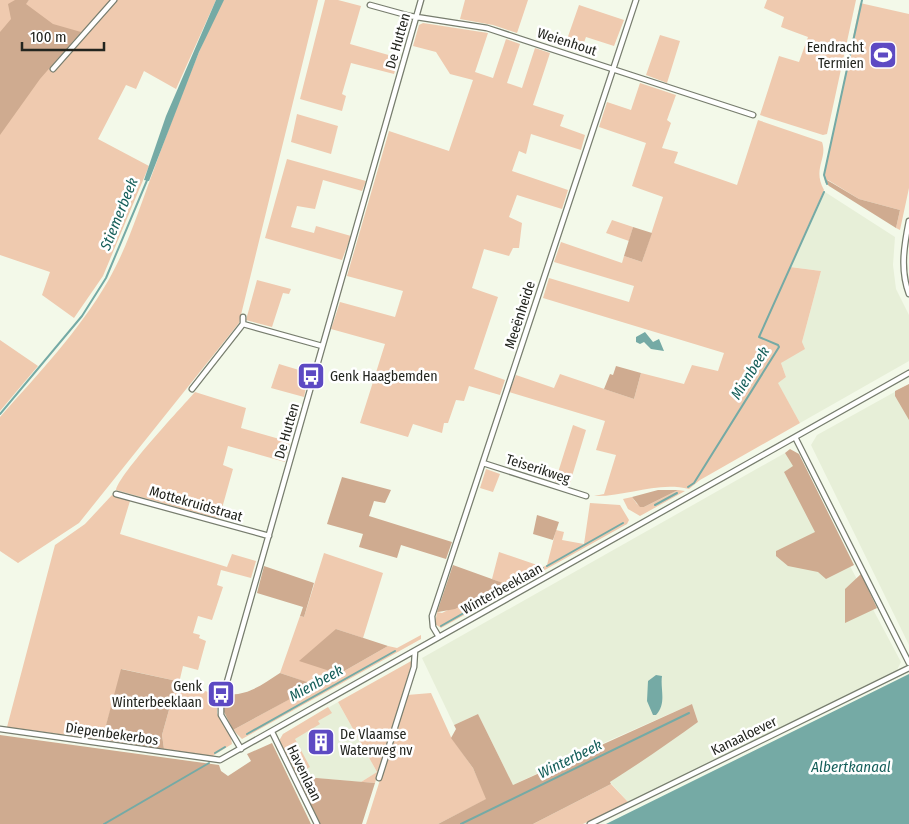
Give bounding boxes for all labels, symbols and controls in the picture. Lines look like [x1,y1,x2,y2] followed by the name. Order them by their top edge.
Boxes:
[382,11,414,71] street label: De Hutten
[22,20,105,52] scale bar
[535,24,599,60] street label: Weienhout
[30,28,67,46] text: 100 m
[807,39,864,72] place label: Eendracht Termien
[868,40,898,70] sports icon: Eendracht Termien
[96,175,142,254] water label: Stiemerbeek
[501,279,539,351] street label: Meeënheide
[727,343,774,403] water label: Mienbeek
[296,361,326,391] bus stop icon: Genk Haagbemden
[330,368,438,385] place label: Genk Haagbemden
[271,401,303,461] street label: De Hutten
[504,451,573,488] street label: Teiserikweg
[147,483,245,526] street label: Mottekruidstraat
[459,560,545,618] street label: Winterbeeklaan
[286,661,347,705] water label: Mienbeek
[112,678,202,711] place label: Genk Winterbeeklaan
[206,679,236,709] bus stop icon: Genk Winterbeeklaan
[708,713,780,759] street label: Kanaaloever
[64,719,160,749] street label: Diepenbekerbos
[340,726,413,759] place label: De Vlaamse Waterweg nv
[306,727,336,757] building icon: De Vlaamse Waterweg nv
[535,736,606,782] water label: Winterbeek
[283,742,325,804] street label: Havenlaan
[810,758,891,776] water label: Albertkanaal

